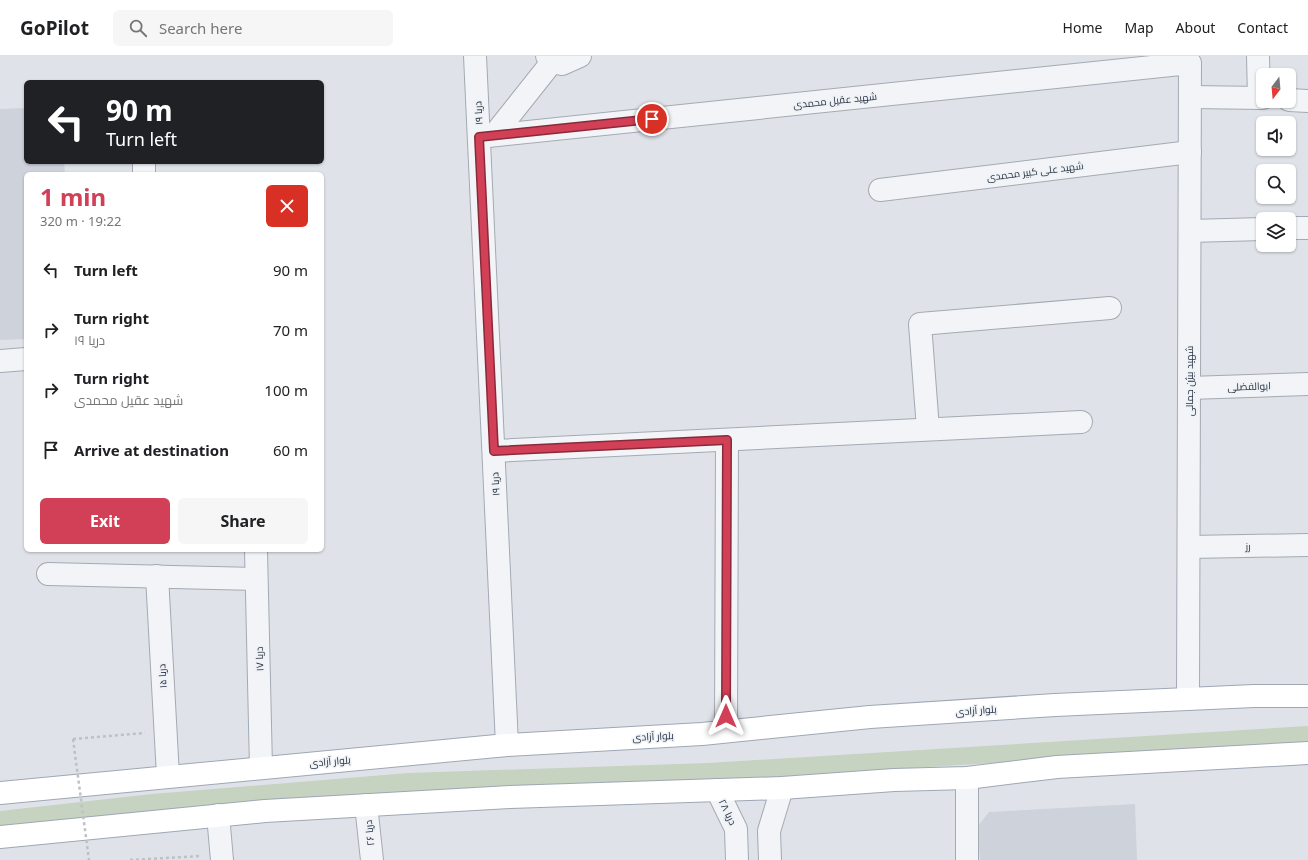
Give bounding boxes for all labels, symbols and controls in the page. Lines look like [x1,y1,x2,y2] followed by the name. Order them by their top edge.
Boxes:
[113,10,393,46] search box
[20,15,89,41] text: GoPilot
[127,17,149,39] icon: search
[159,18,242,38] text: Search here
[1063,18,1102,37] text: Home
[1124,18,1154,37] text: Map
[1176,18,1215,37] text: About
[1237,18,1288,37] text: Contact
[1256,68,1296,108] north arrow
[1256,68,1296,252] map controls
[792,89,878,111] street label: شهید عقیل محمدی
[106,91,173,129] text: 90 m
[40,96,92,148] icon: left
[470,101,486,125] street label: دریا ۱۹
[635,102,669,136] pin
[641,108,663,130] icon: arrive
[1256,116,1296,156] button: sound
[106,127,177,151] text: Turn left
[986,158,1084,184] street label: شهید علی کبیر محمدی
[1256,164,1296,204] button: search
[40,180,106,213] text: 1 min
[266,185,308,227] button: close
[40,212,121,230] text: 320 m · 19:22
[1256,212,1296,252] button: layers
[40,259,62,281] icon: left
[74,260,138,280] text: Turn left
[273,260,308,280] text: 90 m
[74,308,149,328] text: Turn right
[40,319,62,341] icon: right
[273,320,308,340] text: 70 m
[74,331,105,349] text: دریا ۱۹
[1182,346,1196,416] street label: شهید بیژن جمالی
[74,368,149,388] text: Turn right
[1227,378,1271,394] street label: ابوالفضلی
[40,379,62,401] icon: right
[264,380,308,400] text: 100 m
[74,391,183,409] text: شهید عقیل محمدی
[40,439,62,461] icon: arrive
[74,440,229,460] text: Arrive at destination
[273,440,308,460] text: 60 m
[487,472,503,496] street label: دریا ۱۹
[40,498,170,544] button: Exit
[178,498,308,544] button: Share
[1244,539,1251,553] street label: رز
[252,646,266,672] street label: دریا ۱۷
[154,663,170,688] street label: دریا ۱۵
[705,695,747,737] position arrow
[955,702,997,718] street label: بلوار آزادی
[632,728,674,744] street label: بلوار آزادی
[309,752,351,770] street label: بلوار آزادی
[716,797,740,827] street label: دریا ۲۸
[361,819,377,847] street label: دریا ۲۶

